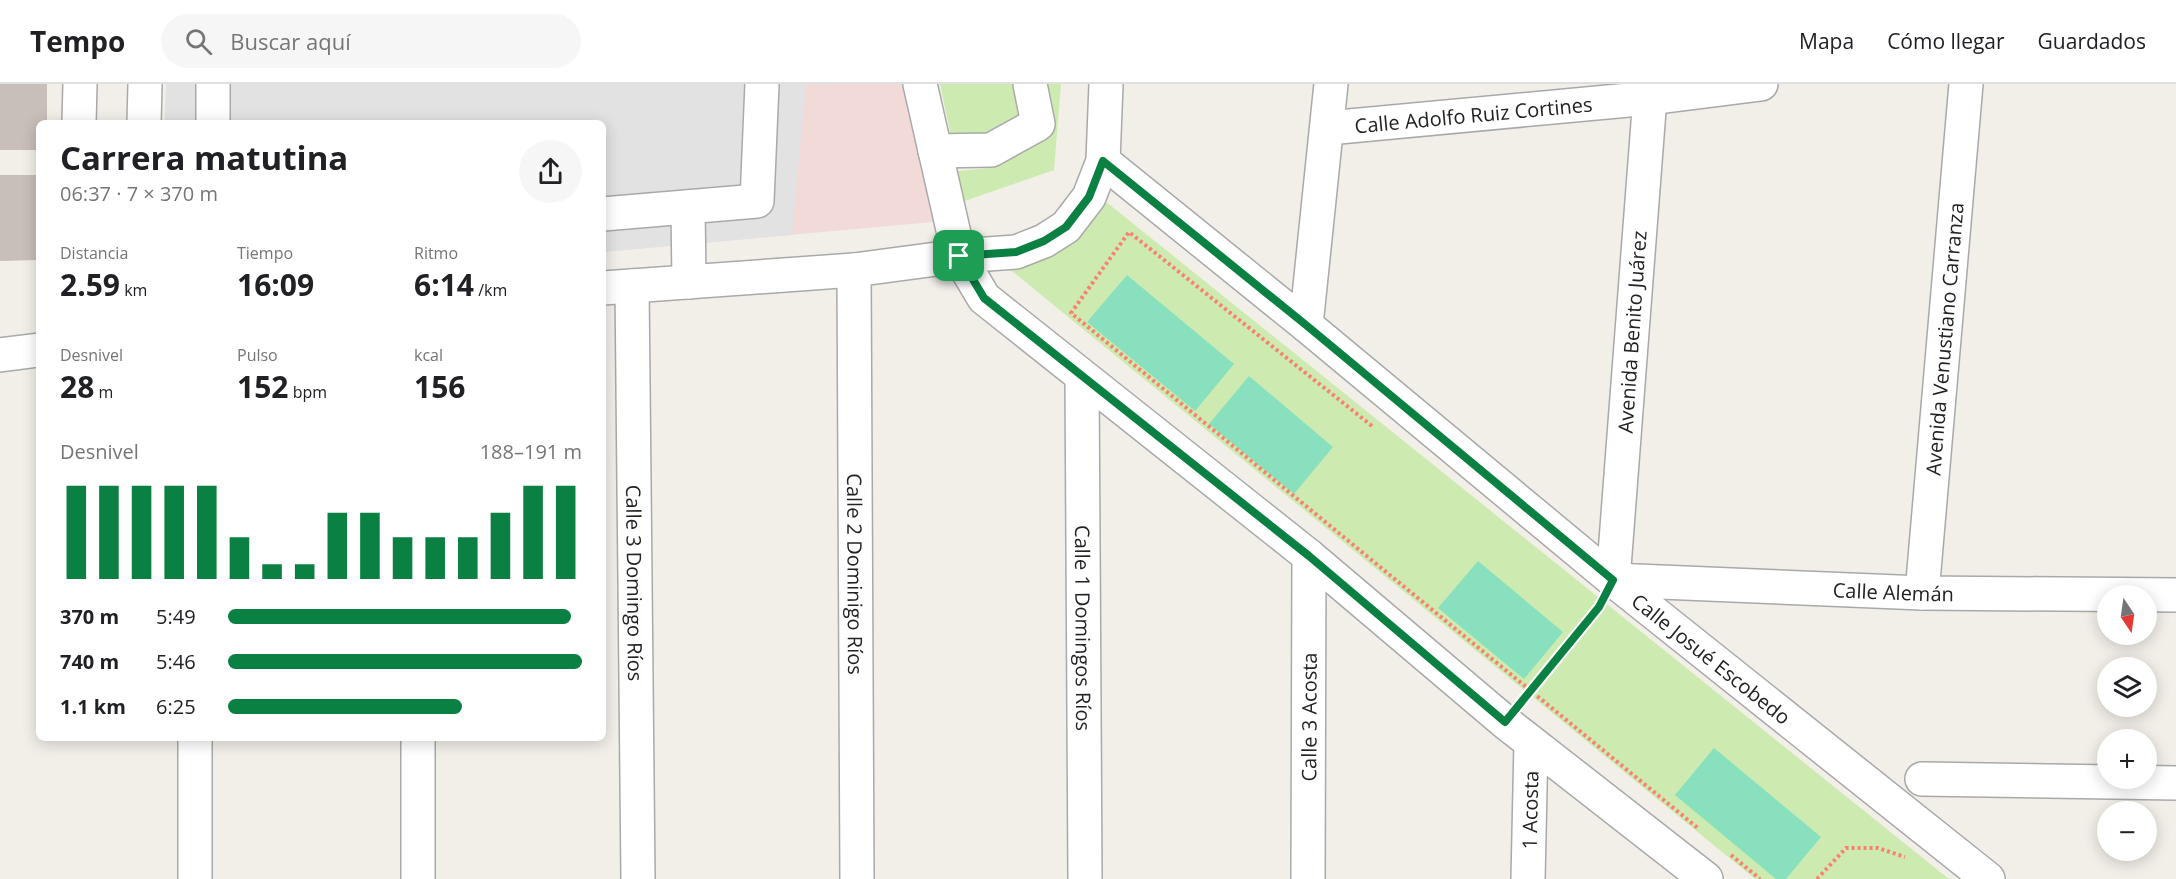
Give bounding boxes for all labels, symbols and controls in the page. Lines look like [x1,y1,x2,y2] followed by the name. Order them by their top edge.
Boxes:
[161,14,581,68] search box
[30,22,125,60] text: Tempo
[182,25,215,58] icon: search
[230,26,351,56] text: Buscar aquí
[1799,27,1854,55] text: Mapa
[1887,27,2005,55] text: Cómo llegar
[2038,27,2146,55] text: Guardados
[1353,90,1593,139] street label: Calle Adolfo Ruiz Cortines
[60,135,348,180] text: Carrera matutina
[519,140,582,203] button: share
[60,180,218,207] text: 06:37 · 7 × 370 m
[1919,201,1969,477] street label: Avenida Venustiano Carranza
[933,230,984,281] pin
[1611,230,1653,434] street label: Avenida Benito Juárez
[942,239,975,272] icon: arrive
[60,242,128,264] text: Distancia
[237,242,293,264] text: Tiempo
[414,242,458,264] text: Ritmo
[60,264,120,305] text: 2.59
[237,264,314,305] text: 16:09
[414,264,474,305] text: 6:14
[120,279,147,301] text: km
[474,279,507,301] text: /km
[60,344,123,366] text: Desnivel
[237,344,278,366] text: Pulso
[414,344,443,366] text: kcal
[60,366,94,407] text: 28
[237,366,288,407] text: 152
[414,366,465,407] text: 156
[94,381,113,403] text: m
[288,381,327,403] text: bpm
[60,438,139,465] text: Desnivel
[480,438,582,465] text: 188–191 m
[842,473,869,675] street label: Calle 2 Dominigo Ríos
[621,485,649,681] street label: Calle 3 Domingo Ríos
[1069,525,1098,731] street label: Calle 1 Domingos Ríos
[1832,576,1954,607] street label: Calle Alemán
[2097,585,2157,645] north arrow
[2097,585,2157,861] map controls
[1626,587,1797,730] street label: Calle Josué Escobedo
[60,603,119,630] text: 370 m
[156,603,196,630] text: 5:49
[60,648,119,675] text: 740 m
[156,648,196,675] text: 5:46
[1295,652,1322,782] street label: Calle 3 Acosta
[2097,657,2157,717] button: layers
[60,693,126,720] text: 1.1 km
[156,693,196,720] text: 6:25
[2097,729,2157,789] button: +
[1515,770,1544,850] street label: 1 Acosta
[2097,801,2157,861] button: −

